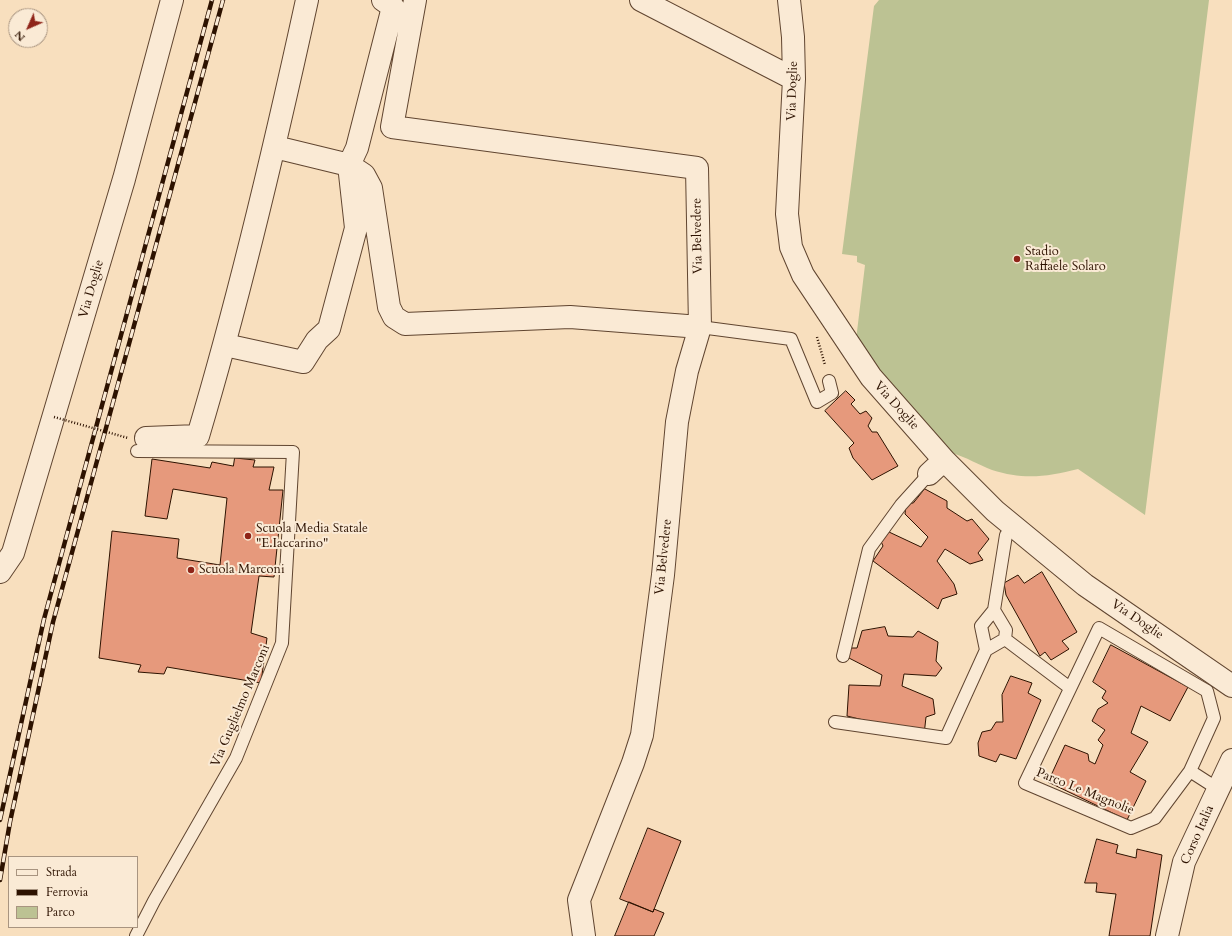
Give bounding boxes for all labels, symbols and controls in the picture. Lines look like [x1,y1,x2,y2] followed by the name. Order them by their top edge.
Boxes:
[8,8,48,48] north arrow
[11,27,29,45] text: N
[784,61,802,121] street label: Via Doglie
[690,198,706,274] street label: Via Belvedere
[1025,244,1106,275] place label: Stadio Raffaele Solaro
[1012,254,1022,264] marker: Stadio Raffaele Solaro
[76,258,108,320] street label: Via Doglie
[870,378,922,434] street label: Via Doglie
[652,518,676,596] street label: Via Belvedere
[256,521,368,552] place label: Scuola Media Statale "E.Iaccarino"
[243,531,253,541] marker: Scuola Media Statale "E.Iaccarino"
[199,562,285,578] place label: Scuola Marconi
[186,565,196,575] marker: Scuola Marconi
[1108,597,1166,643] street label: Via Doglie
[208,643,274,769] street label: Via Guglielmo Marconi
[1034,765,1136,819] street label: Parco Le Magnolie
[1178,803,1218,867] street label: Corso Italia
[8,856,138,928] legend
[46,864,77,880] text: Strada
[46,884,88,900] text: Ferrovia
[46,904,75,920] text: Parco

